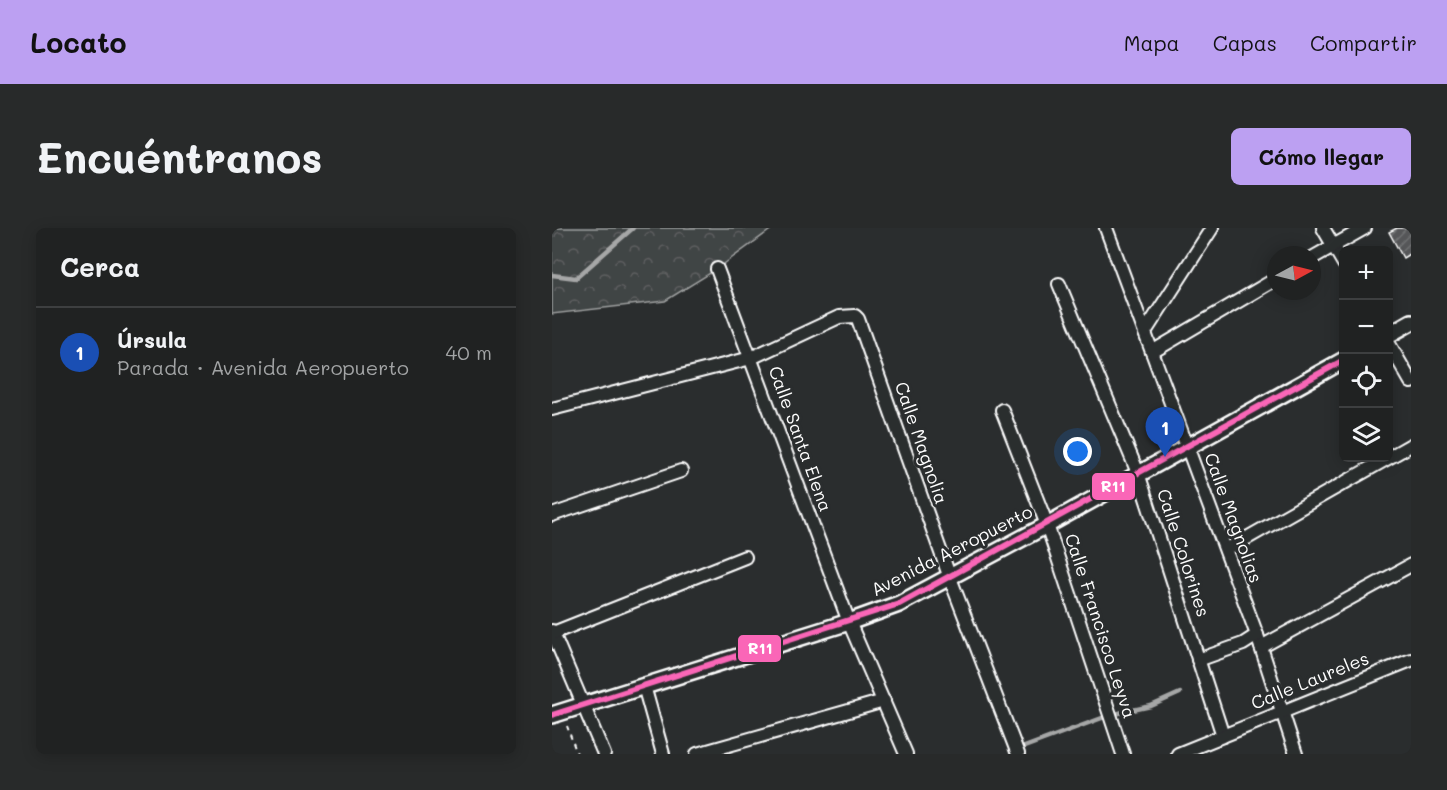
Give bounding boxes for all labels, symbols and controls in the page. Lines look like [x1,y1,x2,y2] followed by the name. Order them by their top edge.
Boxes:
[30,24,127,60] text: Locato
[1124,29,1180,56] text: Mapa
[1213,29,1277,56] text: Capas
[1310,29,1417,56] text: Compartir
[1231,128,1411,185] button: Cómo llegar
[36,129,322,184] text: Encuéntranos
[1267,246,1321,300] north arrow
[1339,246,1393,462] map controls
[1339,246,1393,300] button: +
[60,250,140,284] text: Cerca
[1339,300,1393,354] button: −
[117,325,187,354] text: Úrsula
[75,339,84,365] text: 1
[446,339,492,365] text: 40 m
[117,354,409,380] text: Parada · Avenida Aeropuerto
[1339,354,1393,408] button: locate
[763,362,838,515] street label: Calle Santa Elena
[890,378,954,507] street label: Calle Magnolia
[1146,408,1184,457] pin: 1
[1339,408,1393,462] button: layers
[1063,437,1092,466] your location
[1199,449,1269,586] street label: Calle Magnolias
[1091,472,1136,501] line badge: R11
[1100,475,1126,496] text: R11
[1152,486,1216,620] street label: Calle Colorines
[867,499,1037,601] street label: Avenida Aeropuerto
[1060,530,1142,721] street label: Calle Francisco Leyva
[737,634,782,663] line badge: R11
[747,637,773,658] text: R11
[1247,646,1372,715] street label: Calle Laureles

